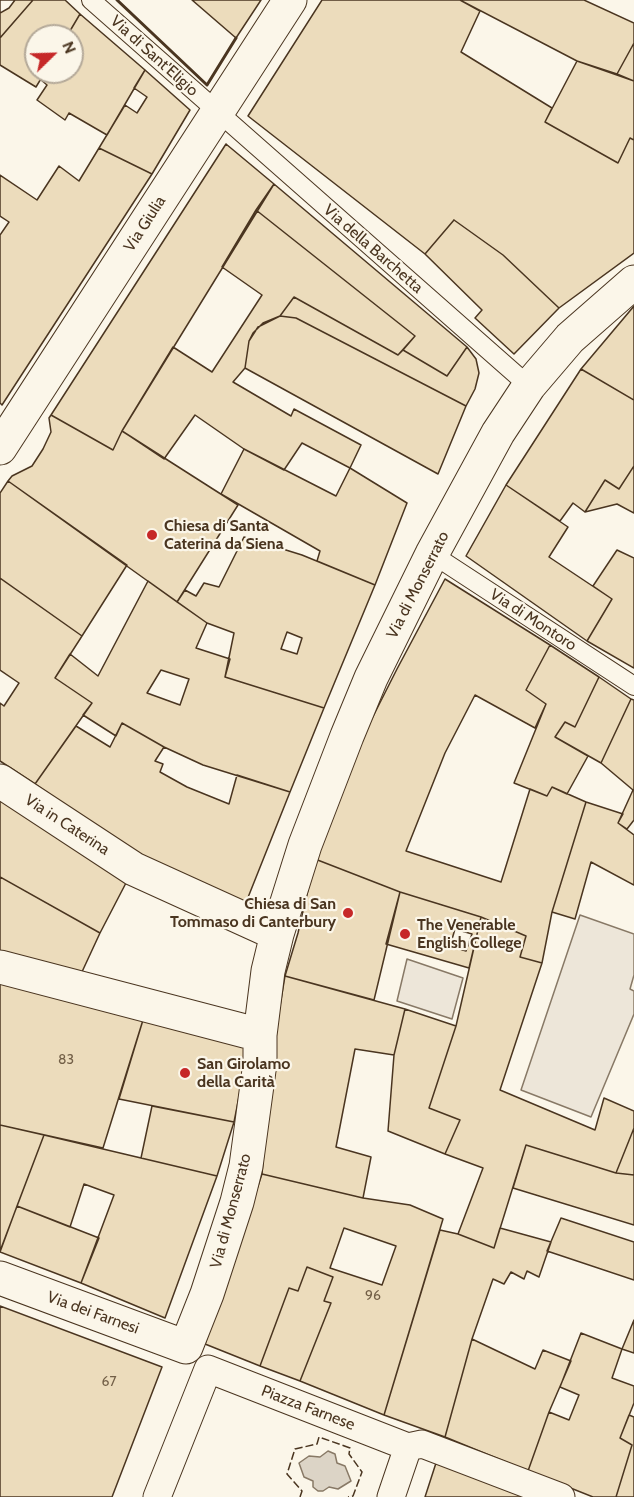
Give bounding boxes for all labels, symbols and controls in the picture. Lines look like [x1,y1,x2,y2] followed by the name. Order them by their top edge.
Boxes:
[106,12,202,100] street label: Via di Sant'Eligio
[24,24,84,84] north arrow
[58,39,80,56] text: N
[120,193,170,255] street label: Via Giulia
[319,201,427,297] street label: Via della Barchetta
[164,516,284,554] place label: Chiesa di Santa Caterina da Siena
[145,528,159,542] marker: Chiesa di Santa Caterina da Siena
[383,528,453,642] street label: Via di Monserrato
[486,585,580,655] street label: Via di Montoro
[21,791,113,859] street label: Via in Caterina
[170,894,336,932] place label: Chiesa di San Tommaso di Canterbury
[341,906,355,920] marker: Chiesa di San Tommaso di Canterbury
[417,915,522,953] place label: The Venerable English College
[398,927,412,941] marker: The Venerable English College
[58,1052,74,1068] house number: 83
[197,1054,290,1092] place label: San Girolamo della Carità
[178,1066,192,1080] marker: San Girolamo della Carità
[206,1152,256,1270] street label: Via di Monserrato
[44,1287,142,1339] street label: Via dei Farnesi
[365,1288,381,1304] house number: 96
[102,1374,116,1390] house number: 67
[259,1381,357,1435] street label: Piazza Farnese

